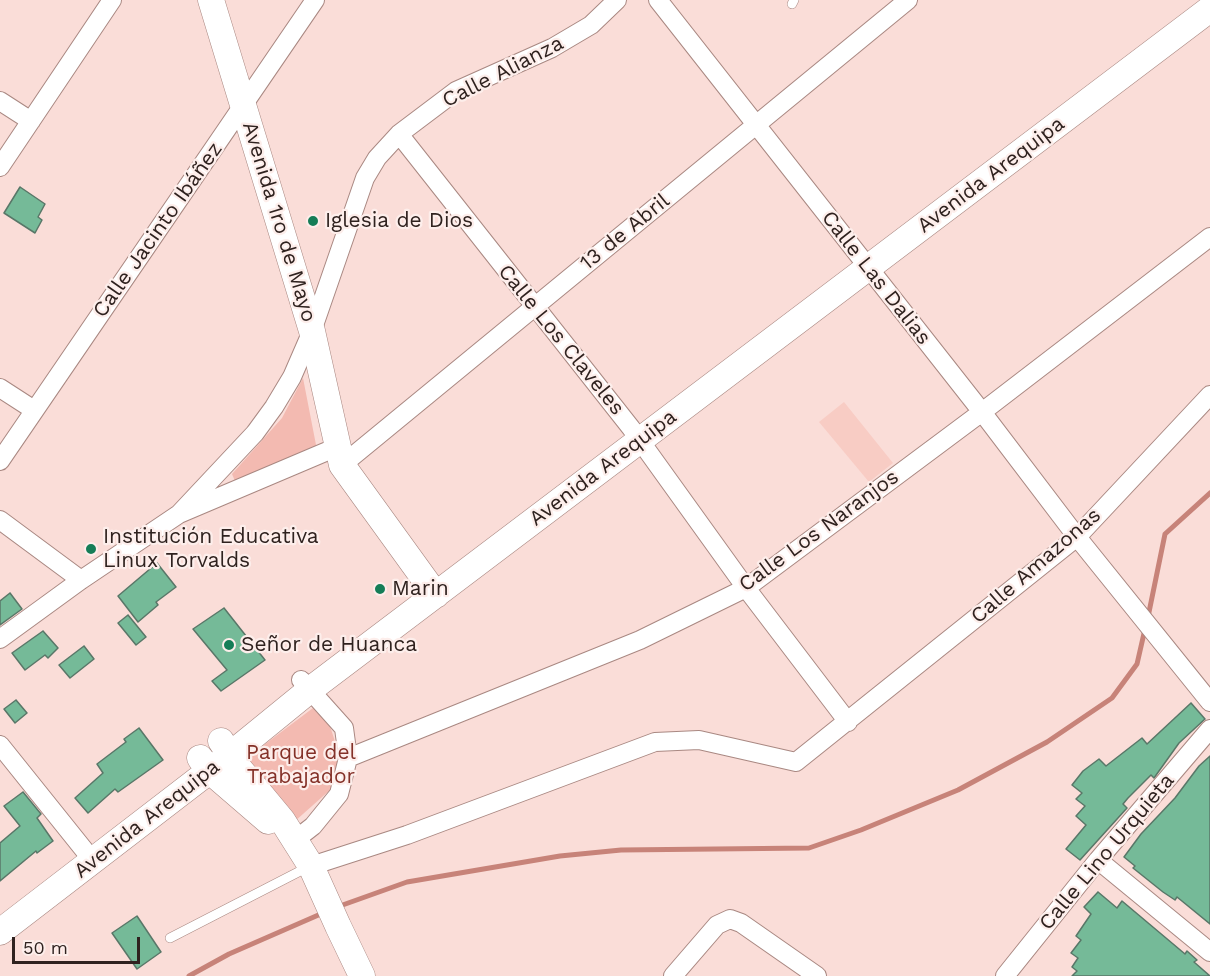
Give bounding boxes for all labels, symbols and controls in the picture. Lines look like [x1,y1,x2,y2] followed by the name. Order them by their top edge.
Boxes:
[438,31,568,113] street label: Calle Alianza
[912,111,1070,239] street label: Avenida Arequipa
[237,119,321,325] street label: Avenida 1ro de Mayo
[88,138,228,322] street label: Calle Jacinto Ibáñez
[575,188,675,276] street label: 13 de Abril
[816,206,936,350] street label: Calle Las Dalias
[325,208,473,234] place label: Iglesia de Dios
[306,214,320,228] marker: Iglesia de Dios
[493,260,629,420] street label: Calle Los Claveles
[524,404,682,532] street label: Avenida Arequipa
[734,465,904,597] street label: Calle Los Naranjos
[966,503,1106,629] street label: Calle Amazonas
[103,524,319,574] place label: Institución Educativa Linux Torvalds
[84,542,98,556] marker: Institución Educativa Linux Torvalds
[392,576,449,602] place label: Marin
[373,582,387,596] marker: Marin
[241,632,417,658] place label: Señor de Huanca
[222,638,236,652] marker: Señor de Huanca
[246,740,356,790] park label: Parque del Trabajador
[69,754,225,884] street label: Avenida Arequipa
[1034,769,1180,935] street label: Calle Lino Urquieta
[15,925,142,963] scale bar
[23,937,68,958] text: 50 m

